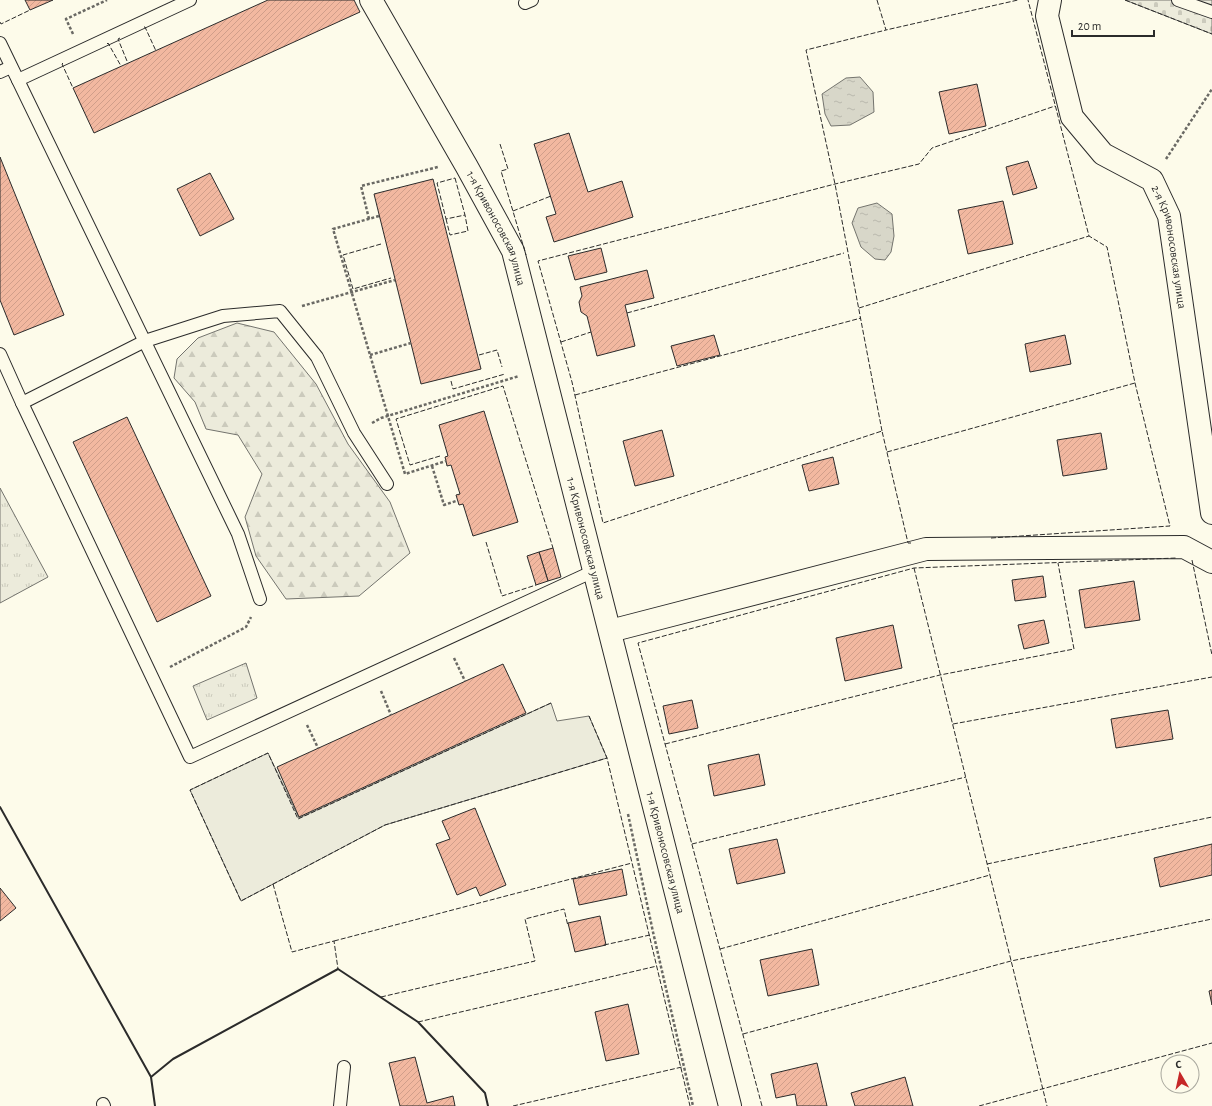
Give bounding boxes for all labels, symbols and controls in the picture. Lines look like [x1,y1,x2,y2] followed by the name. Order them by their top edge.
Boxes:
[1072,12,1154,38] scale bar
[1078,20,1101,32] text: 20 m
[464,169,528,287] street label: 1-я Кривоносовская улица
[1149,183,1188,310] street label: 2-я Кривоносовская улица
[565,476,607,601] street label: 1-я Кривоносовская улица
[644,790,687,915] street label: 1-я Кривоносовская улица
[1160,1054,1200,1094] north arrow
[1175,1059,1182,1071] text: С

